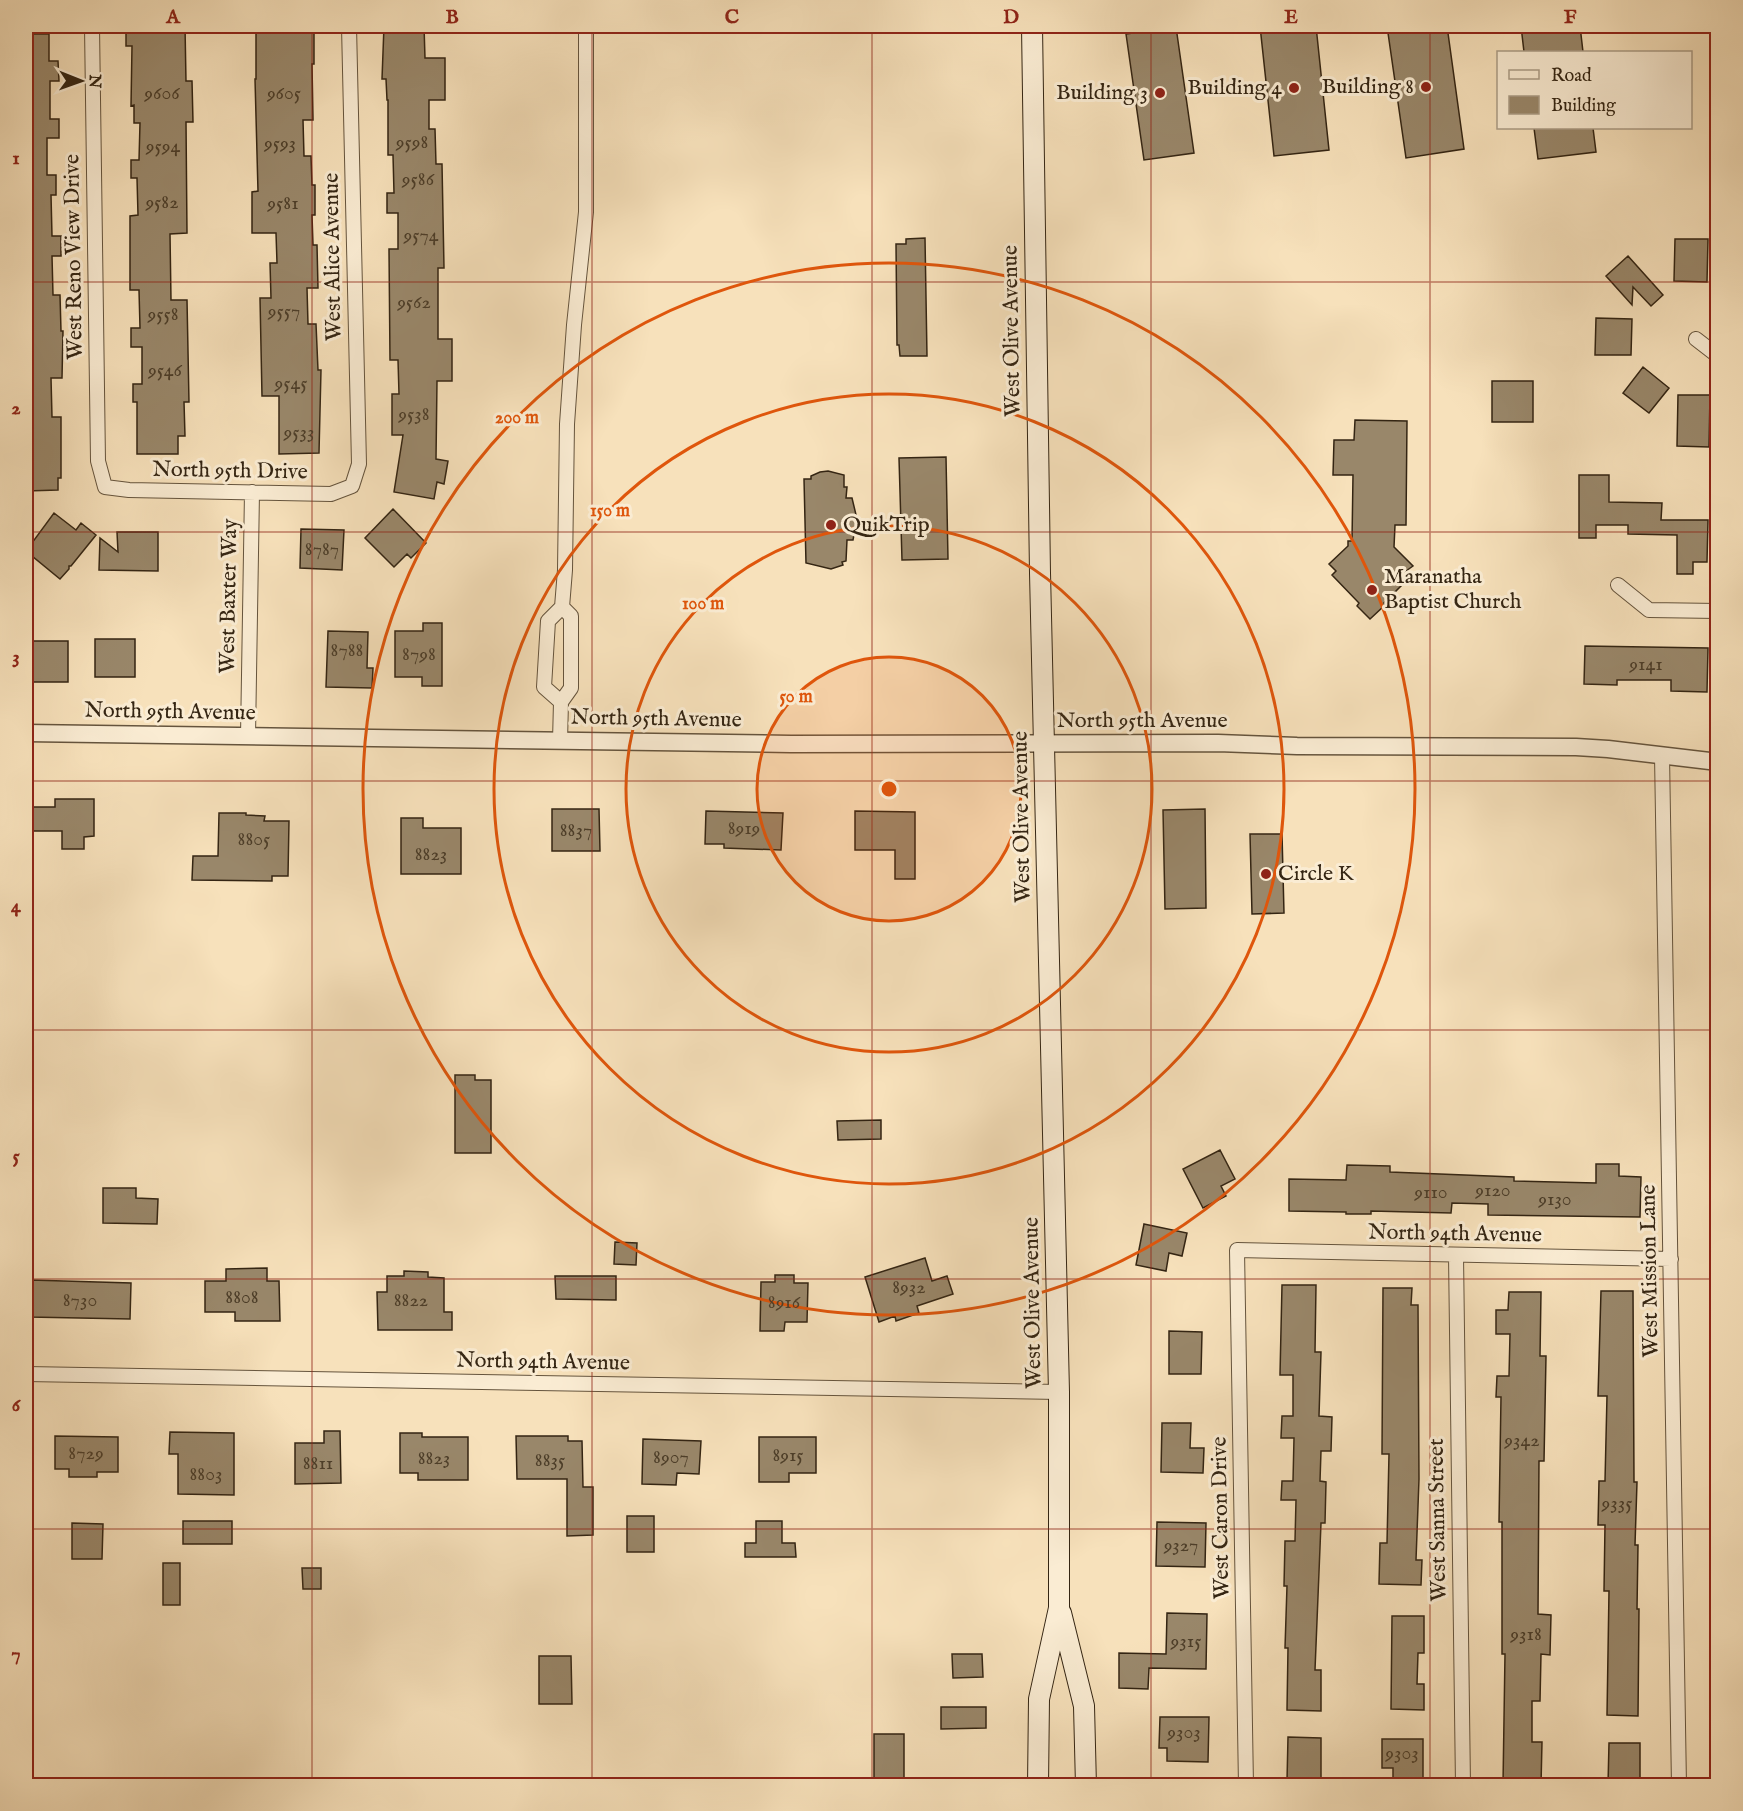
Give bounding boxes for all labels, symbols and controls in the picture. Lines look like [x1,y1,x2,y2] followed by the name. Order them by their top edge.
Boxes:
[165,5,181,30] text: A
[445,5,459,30] text: B
[725,5,739,30] text: C
[1003,5,1019,30] text: D
[1284,5,1298,30] text: E
[1564,5,1577,30] text: F
[51,51,111,111] north arrow
[1497,51,1692,129] legend
[1551,65,1592,88] text: Road
[84,73,104,88] text: N
[1322,73,1414,101] place label: Building 8
[1187,74,1282,102] place label: Building 4
[1056,79,1148,107] place label: Building 3
[1419,80,1433,94] marker: Building 8
[143,81,180,106] house number: 9606
[266,81,301,106] house number: 9605
[1287,81,1301,95] marker: Building 4
[1153,86,1167,100] marker: Building 3
[1551,95,1616,118] text: Building
[395,130,428,155] house number: 9598
[263,131,296,156] house number: 9593
[145,134,180,159] house number: 9594
[12,146,20,171] text: 1
[58,154,90,360] street label: West Reno View Drive
[401,167,435,192] house number: 9586
[318,173,348,341] street label: West Alice Avenue
[144,190,179,215] house number: 9582
[266,191,299,216] house number: 9581
[402,223,439,248] house number: 9574
[997,245,1027,417] street label: West Olive Avenue
[396,290,431,315] house number: 9562
[267,299,300,324] house number: 9557
[146,302,179,327] house number: 9558
[147,358,183,383] house number: 9546
[274,371,307,396] house number: 9545
[11,396,21,421] text: 2
[397,402,430,427] house number: 9538
[495,407,539,430] text: 200 m
[283,420,314,445] house number: 9533
[152,456,308,486] street label: North 95th Drive
[590,500,630,523] text: 150 m
[843,511,930,539] place label: QuikTrip
[214,518,244,674] street label: West Baxter Way
[824,518,838,532] marker: QuikTrip
[305,537,339,562] house number: 8787
[1384,563,1522,616] place label: Maranatha Baptist Church
[1365,583,1379,597] marker: Maranatha Baptist Church
[682,593,724,616] text: 100 m
[331,638,363,663] house number: 8788
[402,642,436,667] house number: 8798
[12,645,20,670] text: 3
[1628,652,1663,677] house number: 9141
[779,686,813,709] text: 50 m
[84,697,256,727] street label: North 95th Avenue
[570,704,742,734] street label: North 95th Avenue
[1056,707,1228,735] street label: North 95th Avenue
[1007,731,1037,903] street label: West Olive Avenue
[879,779,899,799] centre of rings
[728,816,760,841] house number: 8919
[560,818,592,843] house number: 8837
[238,827,270,852] house number: 8805
[415,842,447,867] house number: 8823
[1278,860,1355,888] place label: Circle K
[1259,867,1273,881] marker: Circle K
[11,894,22,919] text: 4
[12,1144,20,1169] text: 5
[1474,1178,1511,1203] house number: 9120
[1413,1180,1448,1205] house number: 9110
[1634,1184,1666,1358] street label: West Mission Lane
[1537,1187,1572,1212] house number: 9130
[1018,1217,1048,1389] street label: West Olive Avenue
[1368,1218,1542,1250] street label: North 94th Avenue
[892,1275,926,1300] house number: 8932
[225,1285,259,1310] house number: 8808
[63,1288,97,1313] house number: 8730
[394,1288,428,1313] house number: 8822
[768,1290,801,1315] house number: 8916
[456,1346,630,1378] street label: North 94th Avenue
[12,1393,22,1418] text: 6
[1503,1428,1540,1453] house number: 9342
[1206,1436,1236,1600] street label: West Caron Drive
[1423,1438,1453,1602] street label: West Sanna Street
[68,1441,104,1466] house number: 8729
[772,1443,804,1468] house number: 8915
[653,1445,689,1470] house number: 8907
[418,1446,450,1471] house number: 8823
[535,1448,565,1473] house number: 8835
[303,1451,333,1476] house number: 8811
[190,1462,222,1487] house number: 8803
[1601,1491,1632,1516] house number: 9335
[1163,1533,1198,1558] house number: 9327
[1509,1622,1542,1647] house number: 9318
[1170,1629,1201,1654] house number: 9315
[11,1642,21,1667] text: 7
[1166,1720,1201,1745] house number: 9303
[1384,1741,1419,1766] house number: 9303

